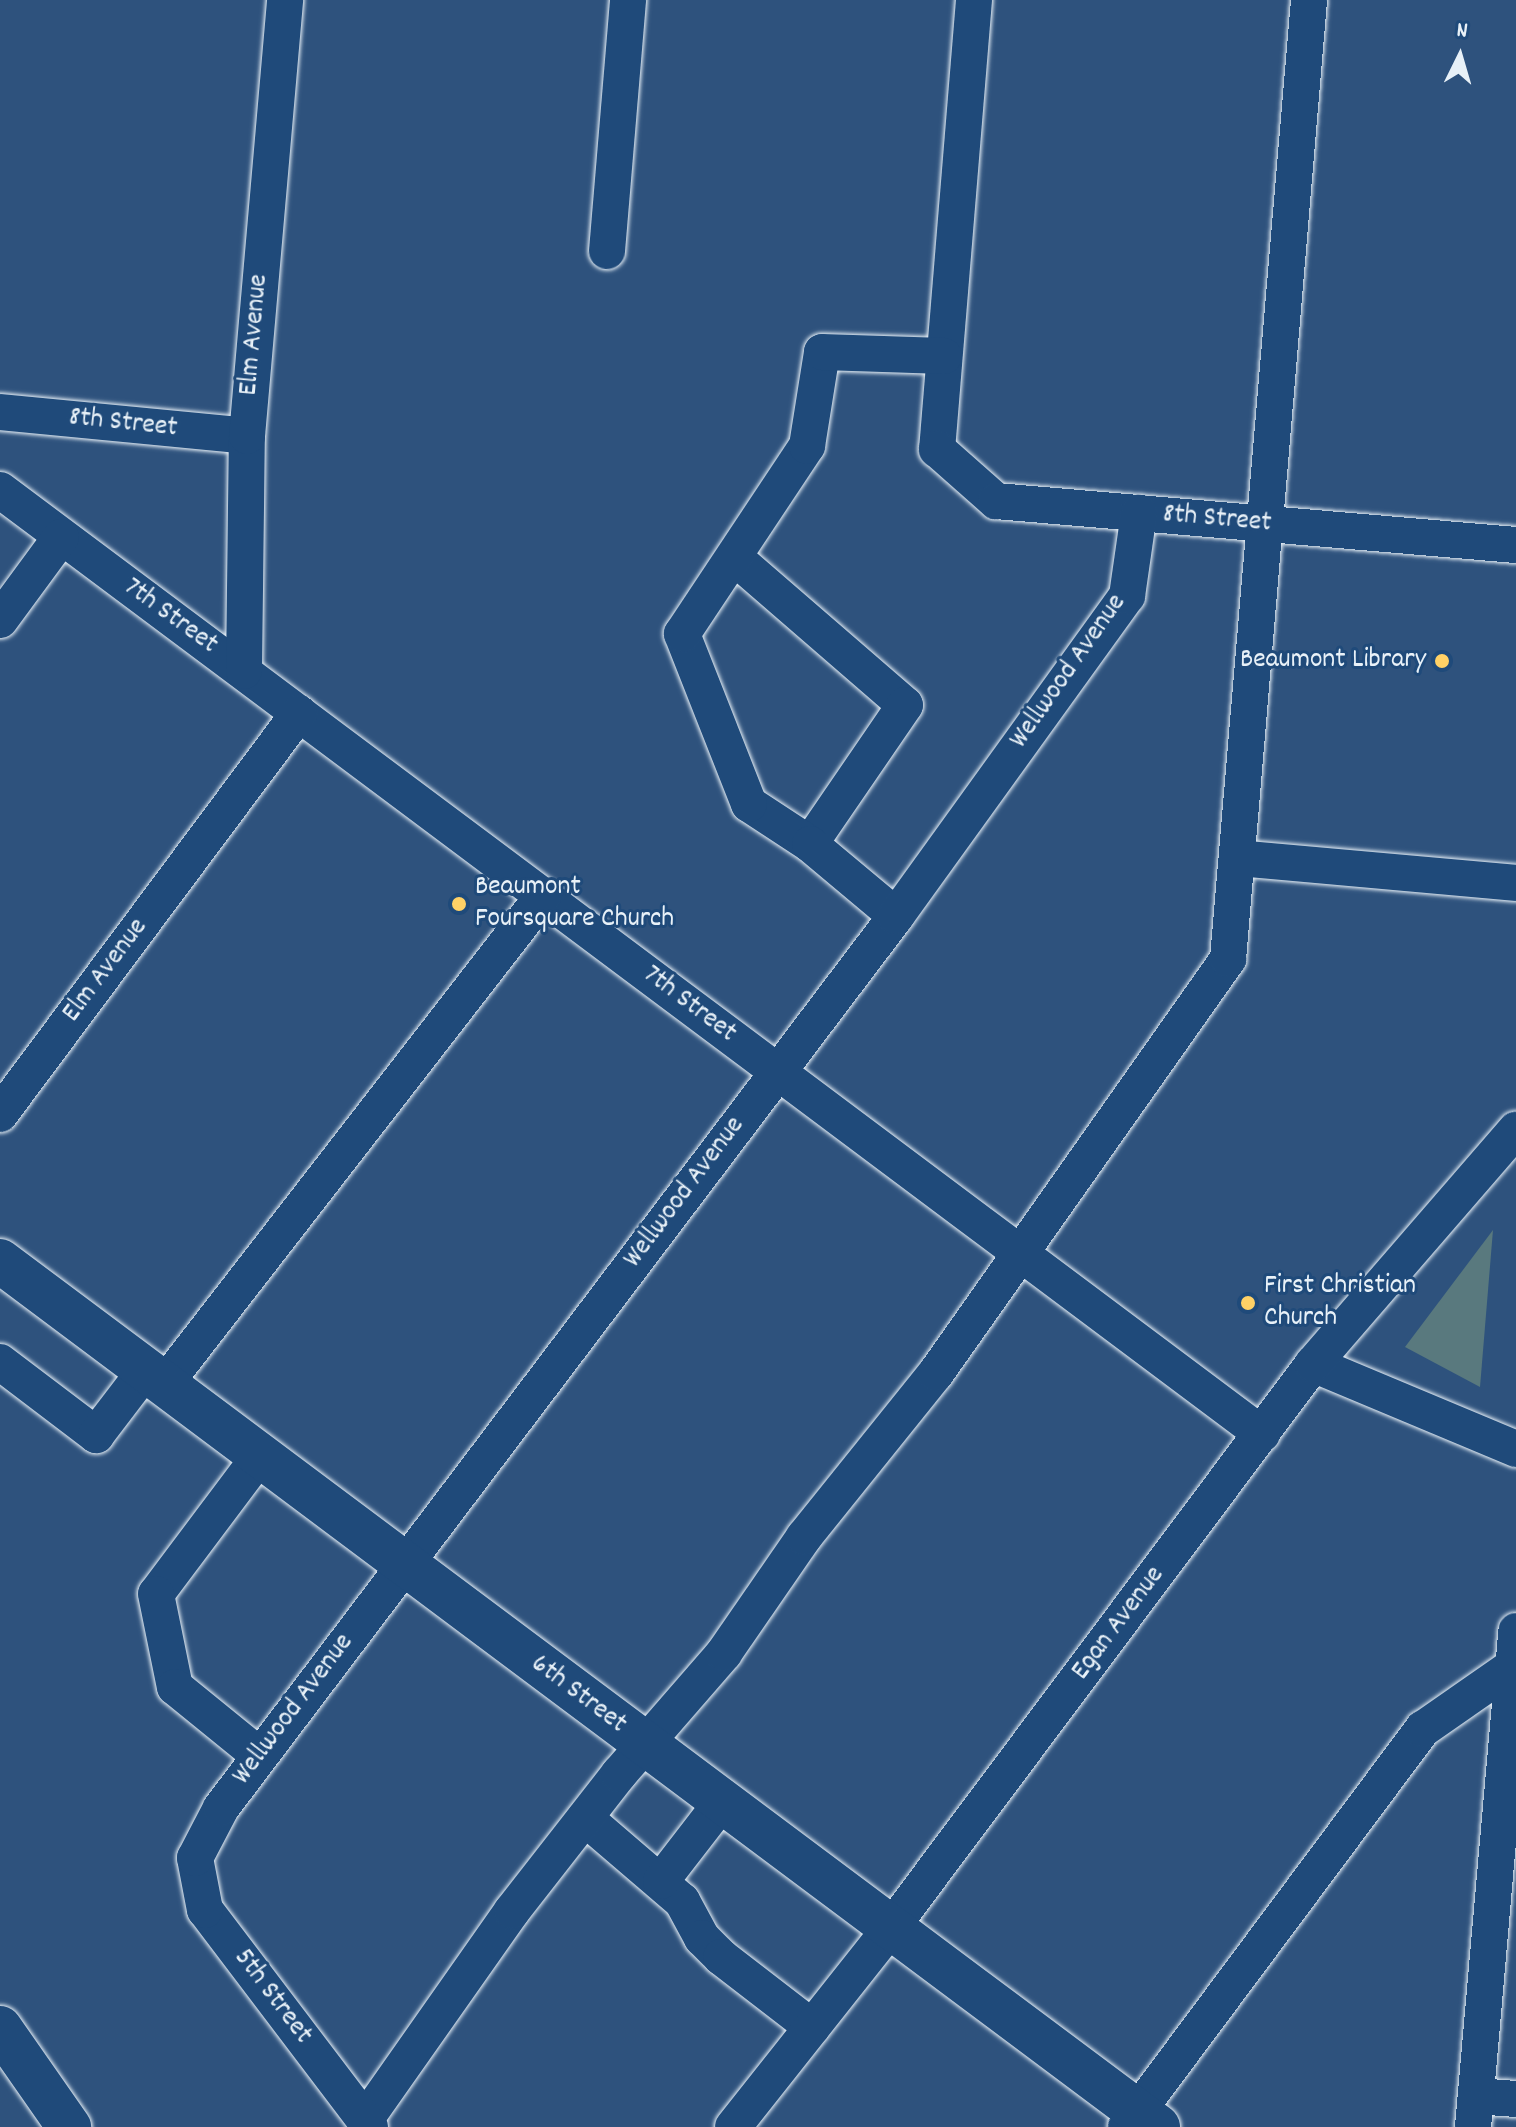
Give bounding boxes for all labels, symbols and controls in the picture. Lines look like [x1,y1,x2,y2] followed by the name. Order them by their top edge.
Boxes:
[1420,16,1500,96] north arrow
[1455,16,1469,48] text: N
[233,273,277,397] street label: Elm Avenue
[67,402,179,446] street label: 8th Street
[1161,499,1273,541] street label: 8th Street
[116,572,224,662] street label: 7th Street
[1003,588,1135,756] street label: Wellwood Avenue
[1240,644,1426,678] place label: Beaumont Library
[1433,652,1451,670] marker: Beaumont Library
[475,871,674,937] place label: Beaumont Foursquare Church
[450,895,468,913] marker: Beaumont Foursquare Church
[56,912,156,1030] street label: Elm Avenue
[636,959,742,1051] street label: 7th Street
[617,1111,753,1275] street label: Wellwood Avenue
[1264,1270,1416,1336] place label: First Christian Church
[1239,1294,1257,1312] marker: First Christian Church
[1065,1560,1173,1688] street label: Egan Avenue
[226,1628,362,1792] street label: Wellwood Avenue
[523,1648,633,1742] street label: 6th Street
[225,1943,319,2051] street label: 5th Street

